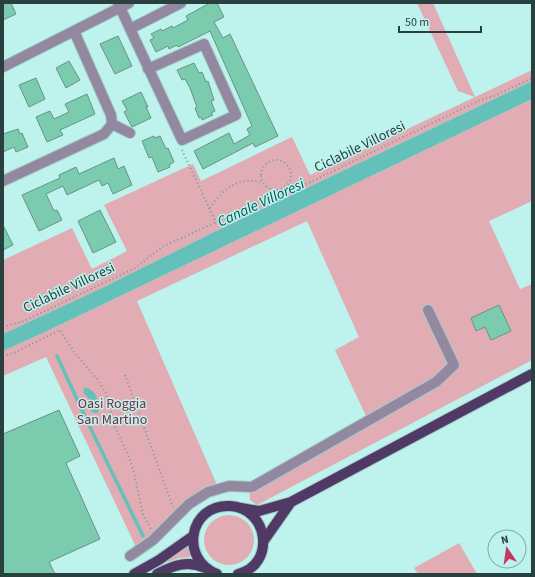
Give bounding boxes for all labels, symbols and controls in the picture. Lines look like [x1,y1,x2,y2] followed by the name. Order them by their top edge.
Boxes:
[399,8,481,34] scale bar
[405,14,429,31] text: 50 m
[311,116,409,178] street label: Ciclabile Villoresi
[214,173,308,232] water label: Canale Villoresi
[20,258,118,318] street label: Ciclabile Villoresi
[77,394,147,430] park label: Oasi Roggia San Martino
[487,529,527,569] north arrow
[500,532,510,548] text: N

